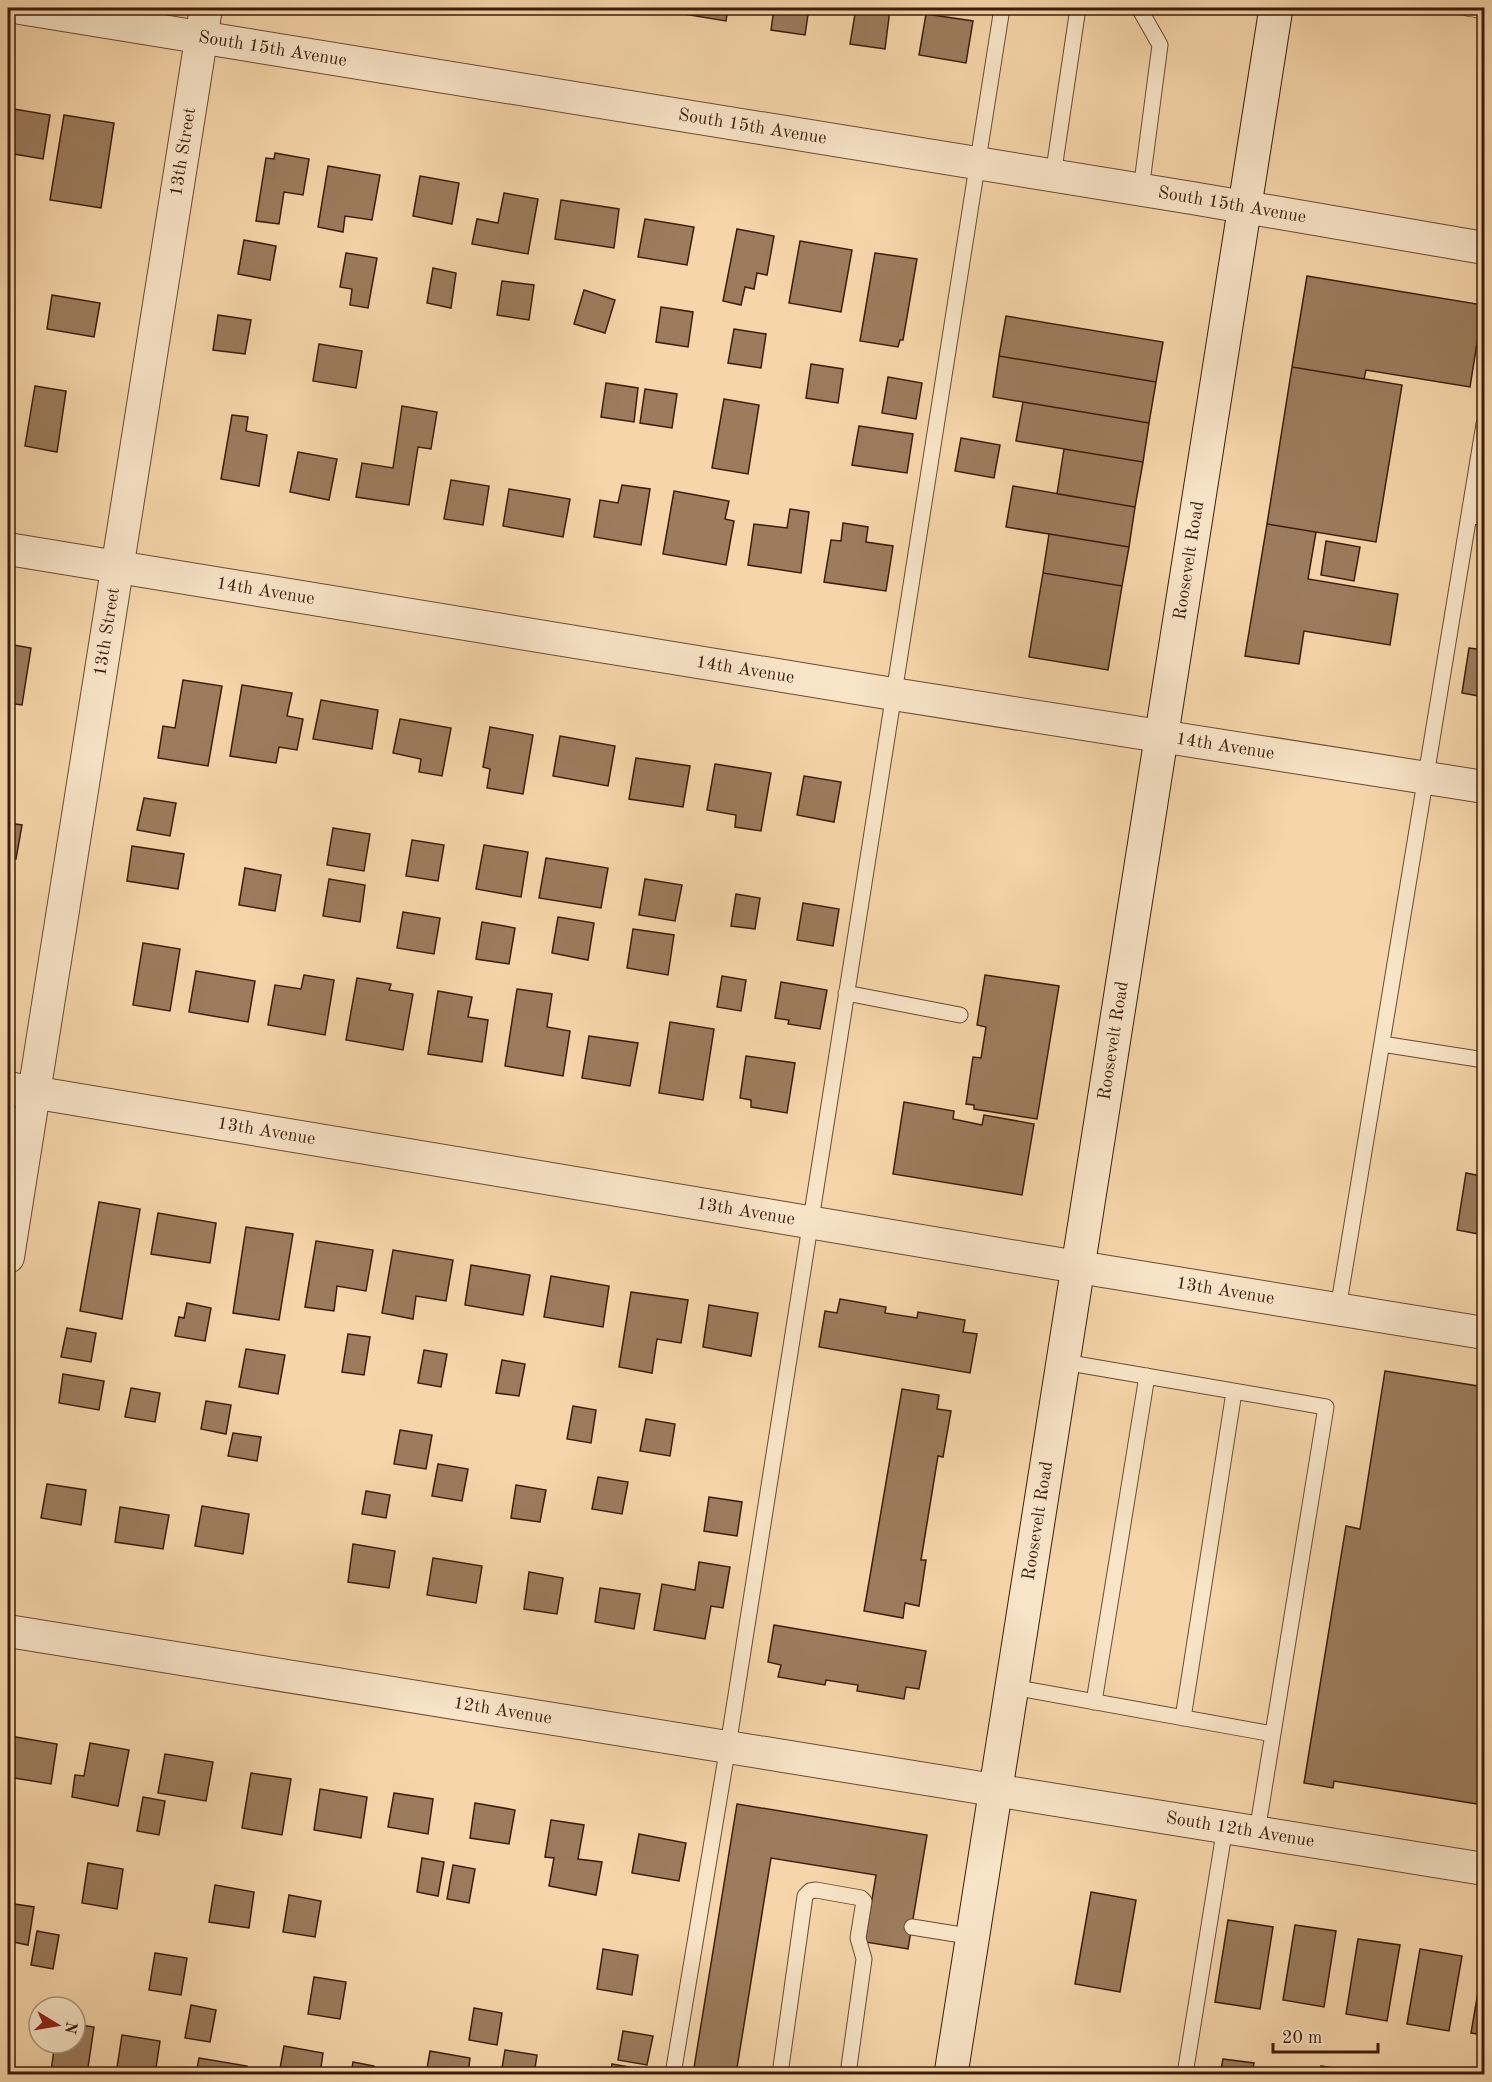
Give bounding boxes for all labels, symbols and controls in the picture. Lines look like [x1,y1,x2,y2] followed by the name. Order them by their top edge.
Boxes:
[197,28,348,70] street label: South 15th Avenue
[167,106,199,198] street label: 13th Street
[677,106,828,148] street label: South 15th Avenue
[1157,184,1308,226] street label: South 15th Avenue
[1171,500,1207,621] street label: Roosevelt Road
[215,574,316,608] street label: 14th Avenue
[91,586,123,678] street label: 13th Street
[695,653,796,687] street label: 14th Avenue
[1175,730,1276,763] street label: 14th Avenue
[1095,980,1132,1101] street label: Roosevelt Road
[216,1114,317,1148] street label: 13th Avenue
[695,1194,796,1229] street label: 13th Avenue
[1175,1274,1276,1308] street label: 13th Avenue
[1020,1460,1056,1582] street label: Roosevelt Road
[452,1694,553,1728] street label: 12th Avenue
[1165,1809,1316,1851] street label: South 12th Avenue
[27,1995,87,2055] north arrow
[1273,2016,1378,2054] scale bar
[61,2020,79,2036] text: N
[1282,2029,1322,2047] text: 20 m

